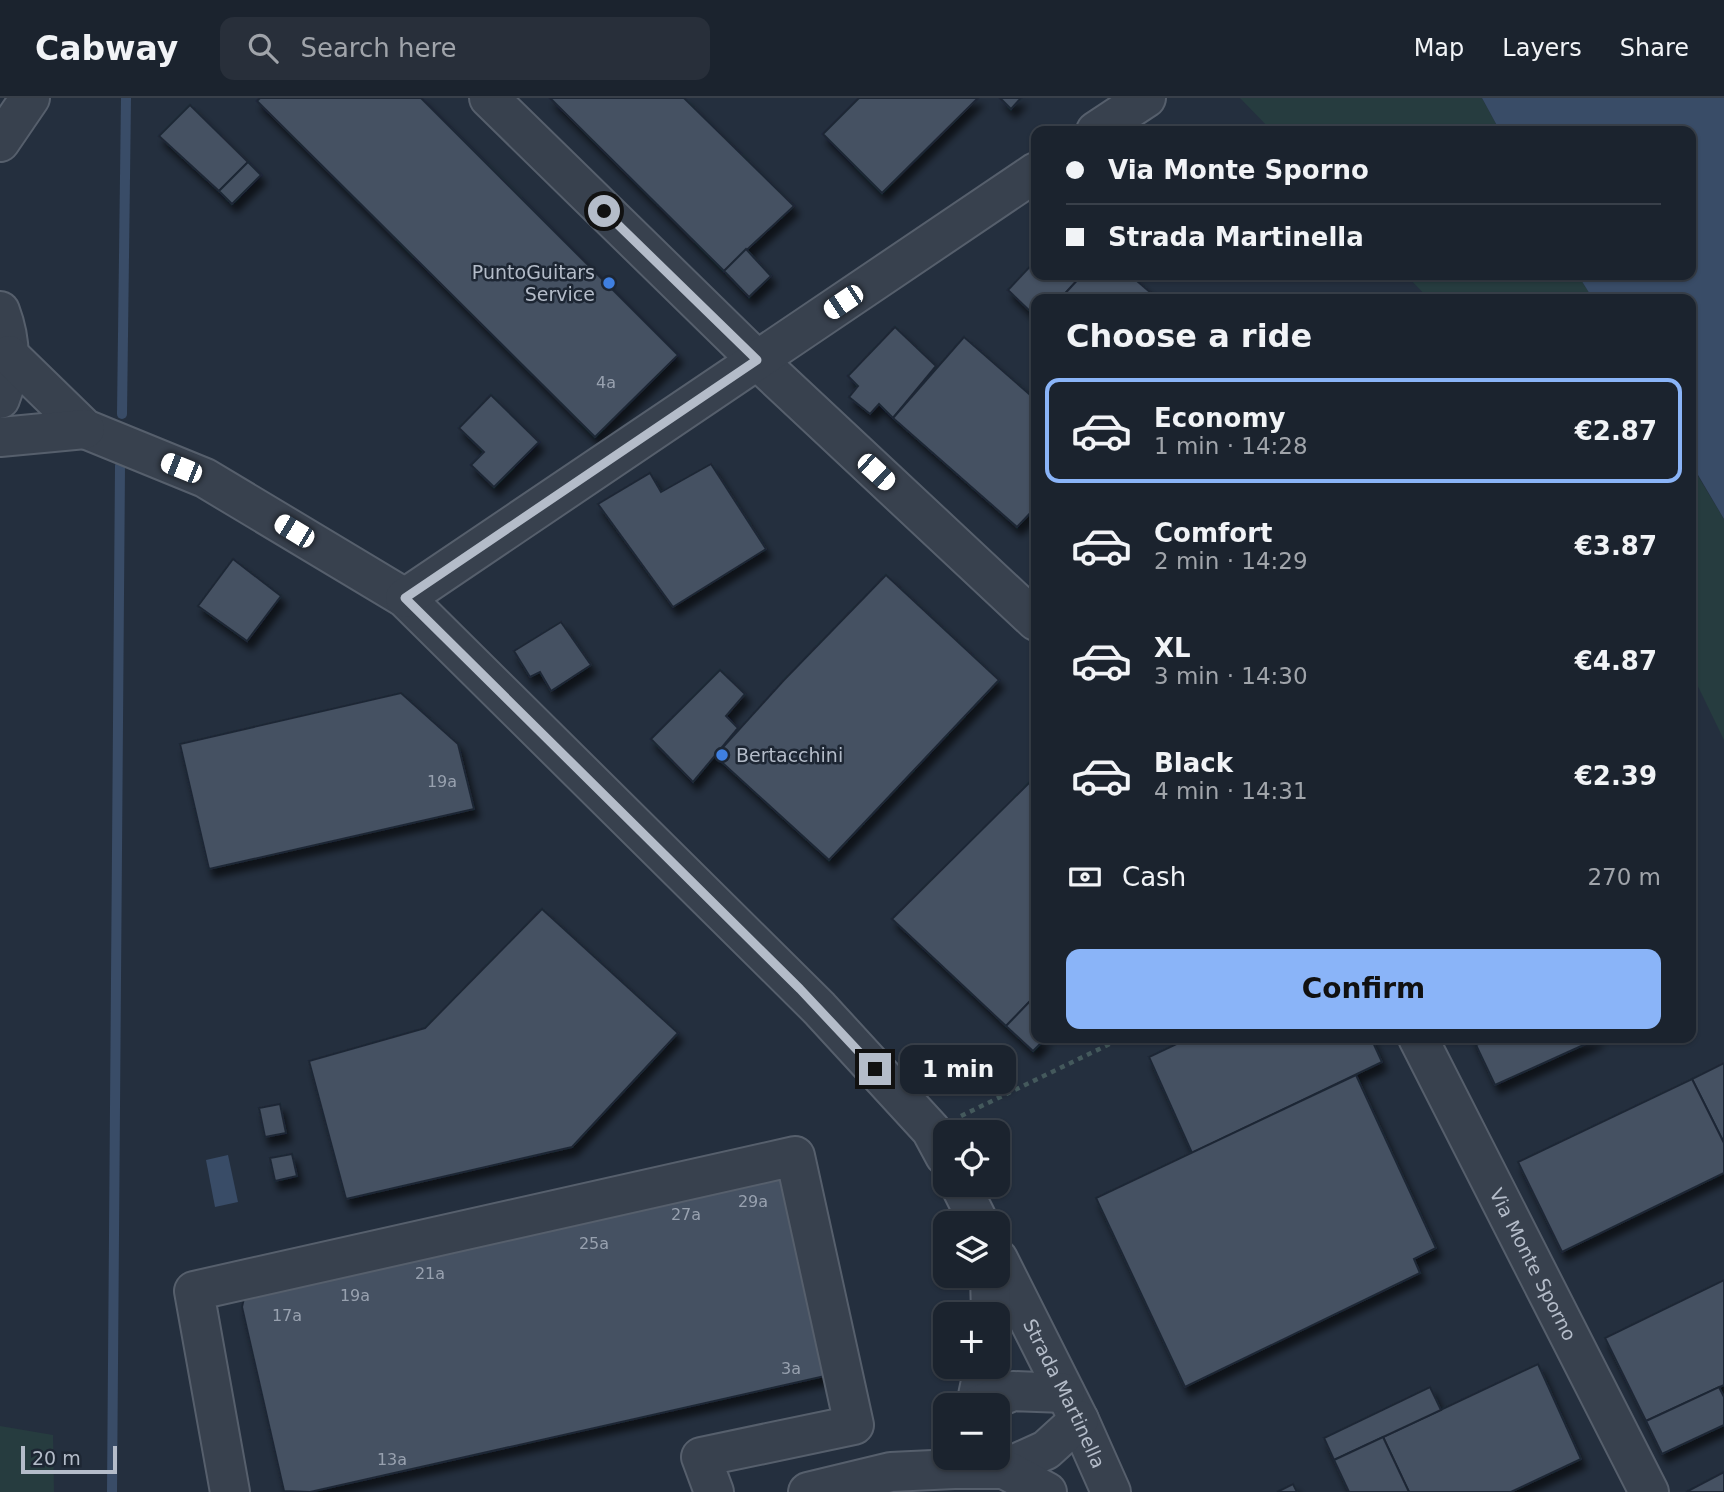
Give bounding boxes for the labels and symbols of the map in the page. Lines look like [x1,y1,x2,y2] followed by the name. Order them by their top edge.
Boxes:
[588,195,620,227] route start
[472,261,595,305] place label: PuntoGuitars Service
[601,275,617,291] marker: PuntoGuitars Service
[820,282,867,322] car
[596,373,616,392] house number: 4a
[158,450,205,486] car
[854,450,899,494] car
[271,511,318,551] car
[736,744,843,766] place label: Bertacchini
[714,747,730,763] marker: Bertacchini
[427,772,457,791] house number: 19a
[900,1044,1015,1094] callout: 1 min
[859,1053,891,1085] route end
[1485,1185,1581,1344] street label: Via Monte Sporno
[738,1192,768,1211] house number: 29a
[671,1205,701,1224] house number: 27a
[579,1234,609,1253] house number: 25a
[415,1264,445,1283] house number: 21a
[340,1286,370,1305] house number: 19a
[272,1306,302,1325] house number: 17a
[1019,1315,1110,1471] street label: Strada Martinella
[781,1359,801,1378] house number: 3a
[21,1443,117,1475] scale bar
[377,1450,407,1469] house number: 13a

